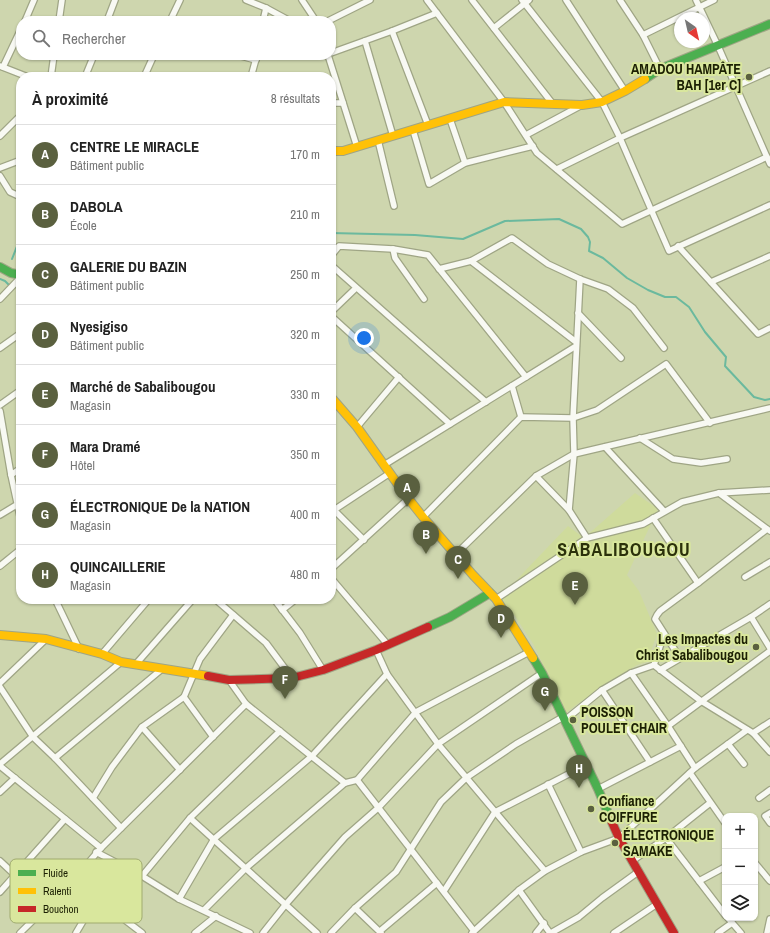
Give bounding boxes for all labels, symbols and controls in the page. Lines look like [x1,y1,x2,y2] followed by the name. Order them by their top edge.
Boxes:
[674,12,710,48] north arrow
[16,16,336,60] search box
[30,27,52,49] icon: search
[62,28,126,49] text: Rechercher
[631,60,741,94] place label: AMADOU HAMPÂTE BAH [1er C]
[744,72,754,82] marker: AMADOU HAMPÂTE BAH [1er C]
[32,87,108,110] text: À proximité
[271,90,320,107] text: 8 résultats
[70,136,199,157] text: CENTRE LE MIRACLE
[41,146,49,163] text: A
[290,146,320,163] text: 170 m
[70,157,144,174] text: Bâtiment public
[70,196,123,217] text: DABOLA
[41,206,49,223] text: B
[290,206,320,223] text: 210 m
[70,217,97,234] text: École
[70,256,187,277] text: GALERIE DU BAZIN
[41,266,49,283] text: C
[290,266,320,283] text: 250 m
[70,277,144,294] text: Bâtiment public
[70,316,128,337] text: Nyesigiso
[41,326,49,343] text: D
[290,326,320,343] text: 320 m
[354,328,374,348] your location
[70,337,144,354] text: Bâtiment public
[70,376,216,397] text: Marché de Sabalibougou
[41,386,49,403] text: E
[290,386,320,403] text: 330 m
[70,397,111,414] text: Magasin
[70,436,140,457] text: Mara Dramé
[42,446,48,463] text: F
[290,446,320,463] text: 350 m
[70,457,95,474] text: Hôtel
[394,474,420,507] pin: A
[70,496,250,517] text: ÉLECTRONIQUE De la NATION
[41,506,49,523] text: G
[290,506,320,523] text: 400 m
[70,517,111,534] text: Magasin
[413,521,439,554] pin: B
[557,537,691,562] district label: SABALIBOUGOU
[445,546,471,579] pin: C
[70,556,166,577] text: QUINCAILLERIE
[41,566,49,583] text: H
[290,566,320,583] text: 480 m
[562,572,588,605] pin: E
[70,577,111,594] text: Magasin
[488,605,514,638] pin: D
[636,630,748,664] place label: Les Impactes du Christ Sabalibougou
[751,642,761,652] marker: Les Impactes du Christ Sabalibougou
[272,666,298,699] pin: F
[532,678,558,711] pin: G
[581,703,668,737] place label: POISSON POULET CHAIR
[568,715,578,725] marker: POISSON POULET CHAIR
[566,755,592,788] pin: H
[599,792,658,826] place label: Confiance COIFFURE
[586,804,596,814] marker: Confiance COIFFURE
[722,813,758,921] map controls
[722,813,758,849] button: +
[623,826,715,860] place label: ÉLECTRONIQUE SAMAKE
[610,838,620,848] marker: ÉLECTRONIQUE SAMAKE
[722,849,758,885] button: −
[10,859,142,923] legend
[43,866,68,880] text: Fluide
[43,884,72,898] text: Ralenti
[722,885,758,921] button: layers
[43,902,79,916] text: Bouchon

